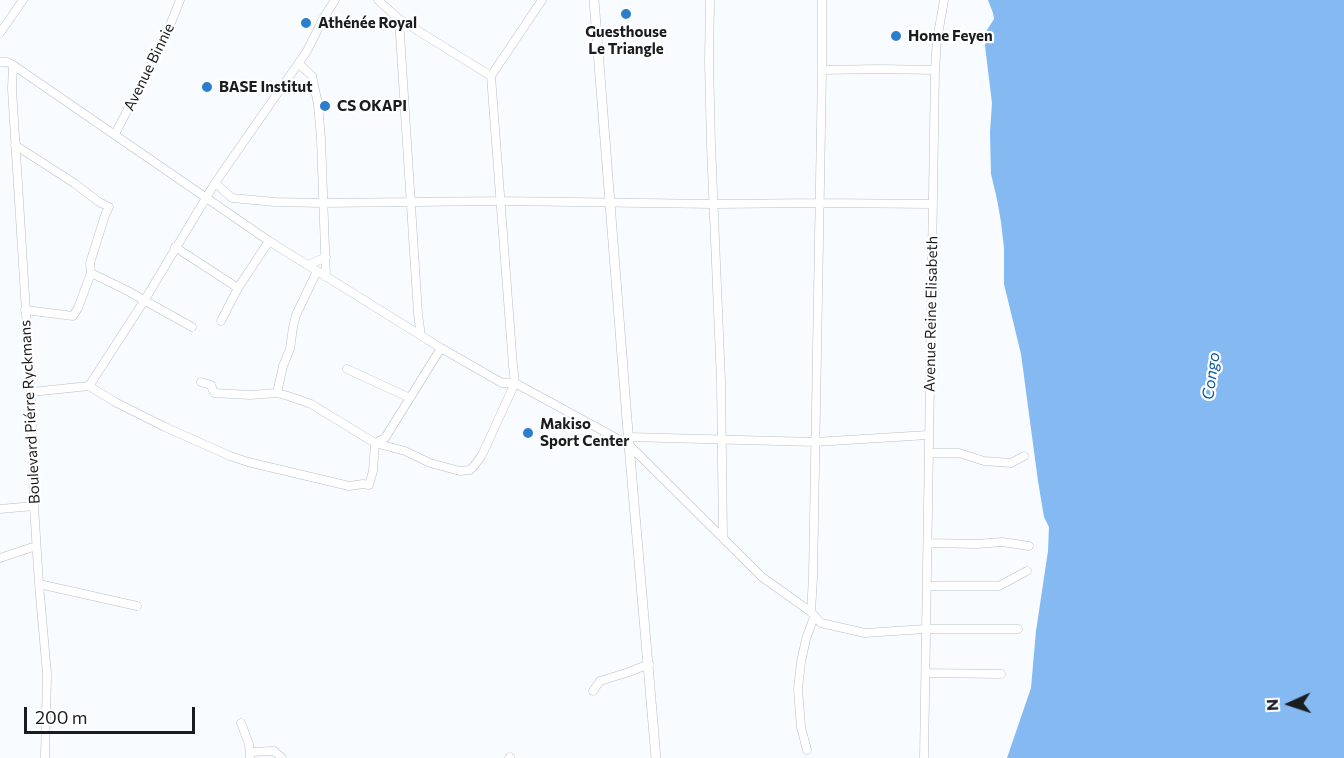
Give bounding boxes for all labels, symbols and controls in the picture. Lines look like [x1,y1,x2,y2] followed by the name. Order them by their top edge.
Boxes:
[619,7,633,21] marker: Guesthouse Le Triangle
[318,14,417,32] place label: Athénée Royal
[299,16,313,30] marker: Athénée Royal
[120,20,178,114] street label: Avenue Binnie
[585,23,667,58] place label: Guesthouse Le Triangle
[908,27,993,45] place label: Home Feyen
[889,29,903,43] marker: Home Feyen
[219,78,312,96] place label: BASE Institut
[200,80,214,94] marker: BASE Institut
[337,97,407,115] place label: CS OKAPI
[318,99,332,113] marker: CS OKAPI
[921,236,941,392] street label: Avenue Reine Elisabeth
[16,320,44,504] street label: Boulevard Piérre Ryckmans
[1198,351,1224,401] water label: Congo
[540,415,629,450] place label: Makiso Sport Center
[521,426,535,440] marker: Makiso Sport Center
[1260,674,1320,734] north arrow
[27,695,198,733] scale bar
[1262,698,1281,711] text: N
[35,706,88,728] text: 200 m

